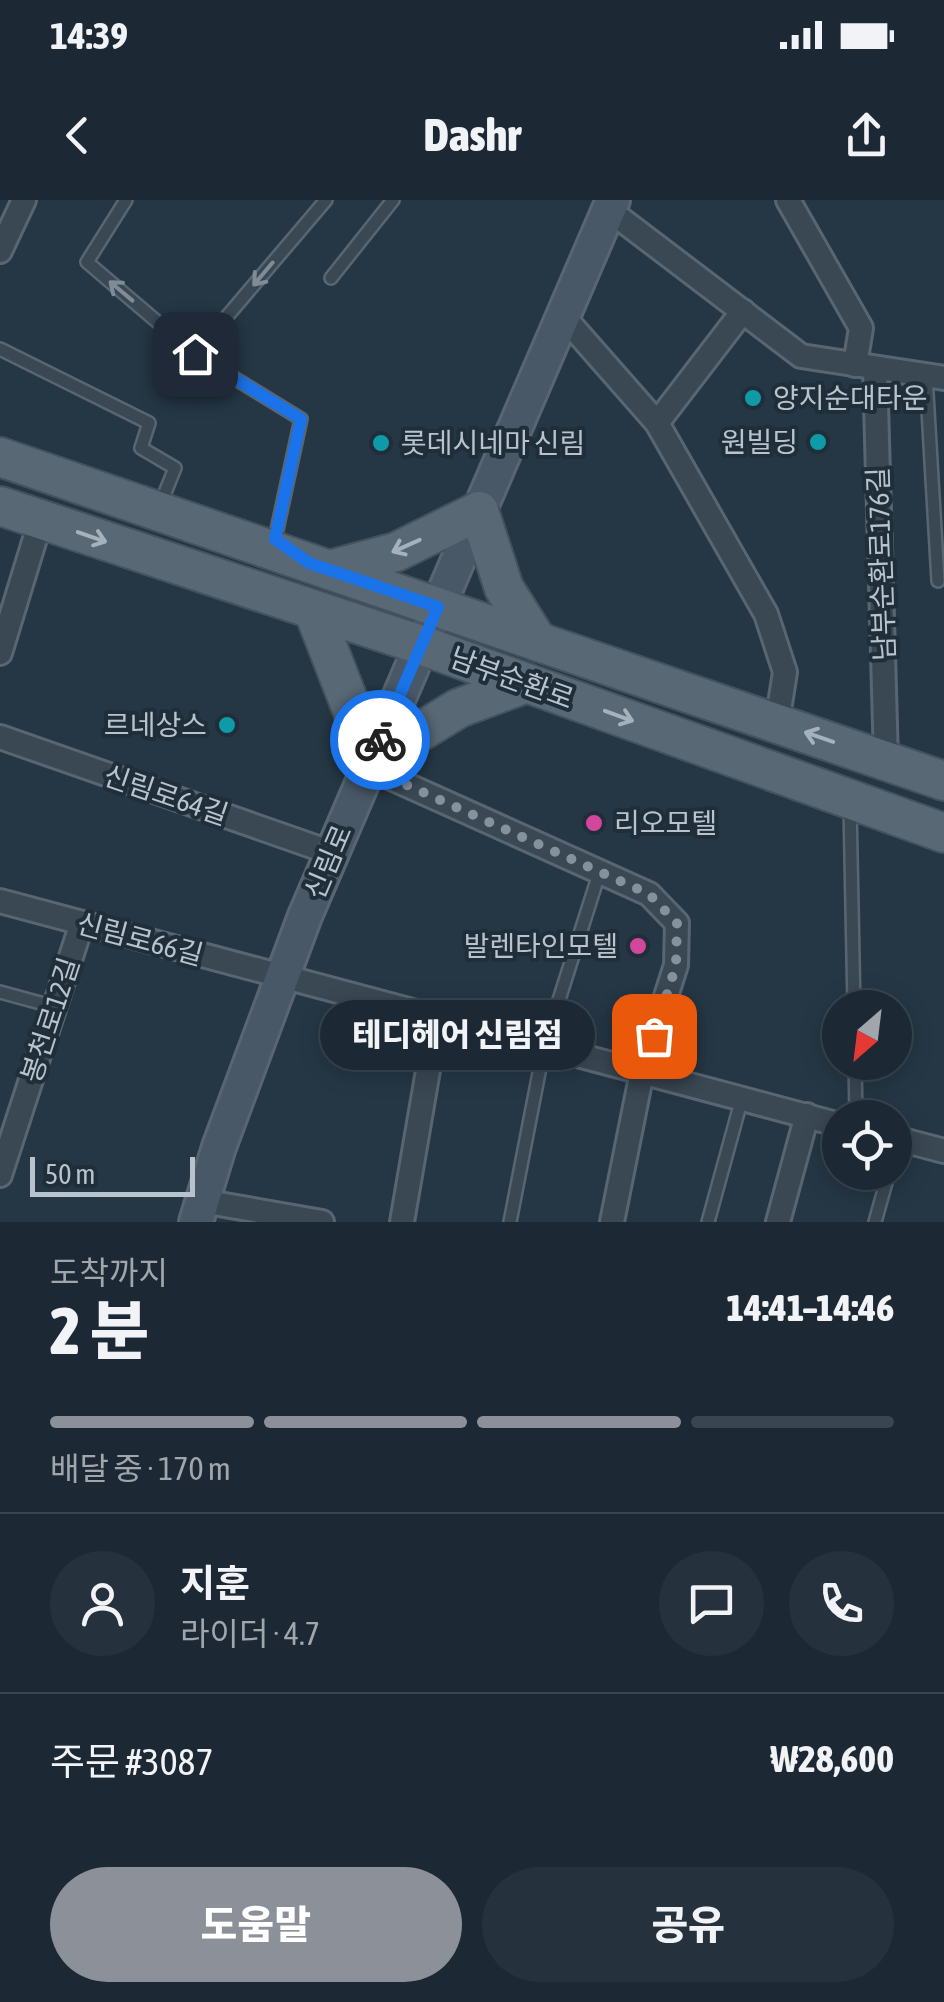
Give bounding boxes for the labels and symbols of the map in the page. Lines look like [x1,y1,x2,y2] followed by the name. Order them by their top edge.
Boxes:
[252,261,274,287] one-way arrow
[108,280,134,302] one-way arrow
[153,312,238,397] pin
[773,382,928,414] place label: 양지순대타운
[742,387,764,409] marker: 양지순대타운
[721,426,798,458] place label: 원빌딩
[401,427,585,459] place label: 롯데시네마 신림
[807,431,829,453] marker: 원빌딩
[370,432,392,454] marker: 롯데시네마 신림
[862,466,900,662] street label: 남부순환로176길
[76,529,108,547] one-way arrow
[391,538,422,556] one-way arrow
[446,641,578,715] street label: 남부순환로
[330,690,430,790] courier
[602,708,633,726] one-way arrow
[104,709,207,741] place label: 르네상스
[216,714,238,736] marker: 르네상스
[803,727,835,745] one-way arrow
[100,759,232,831] street label: 신림로64길
[614,807,717,839] place label: 리오모텔
[583,812,605,834] marker: 리오모텔
[298,820,358,904] street label: 신림로
[73,907,207,971] street label: 신림로66길
[463,930,618,962] place label: 발렌타인모텔
[627,935,649,957] marker: 발렌타인모텔
[15,954,85,1086] street label: 봉천로12길
[822,990,912,1080] north arrow
[612,994,697,1079] pin
[319,1001,594,1071] callout: 테디헤어 신림점
[30,1152,195,1196] scale bar

